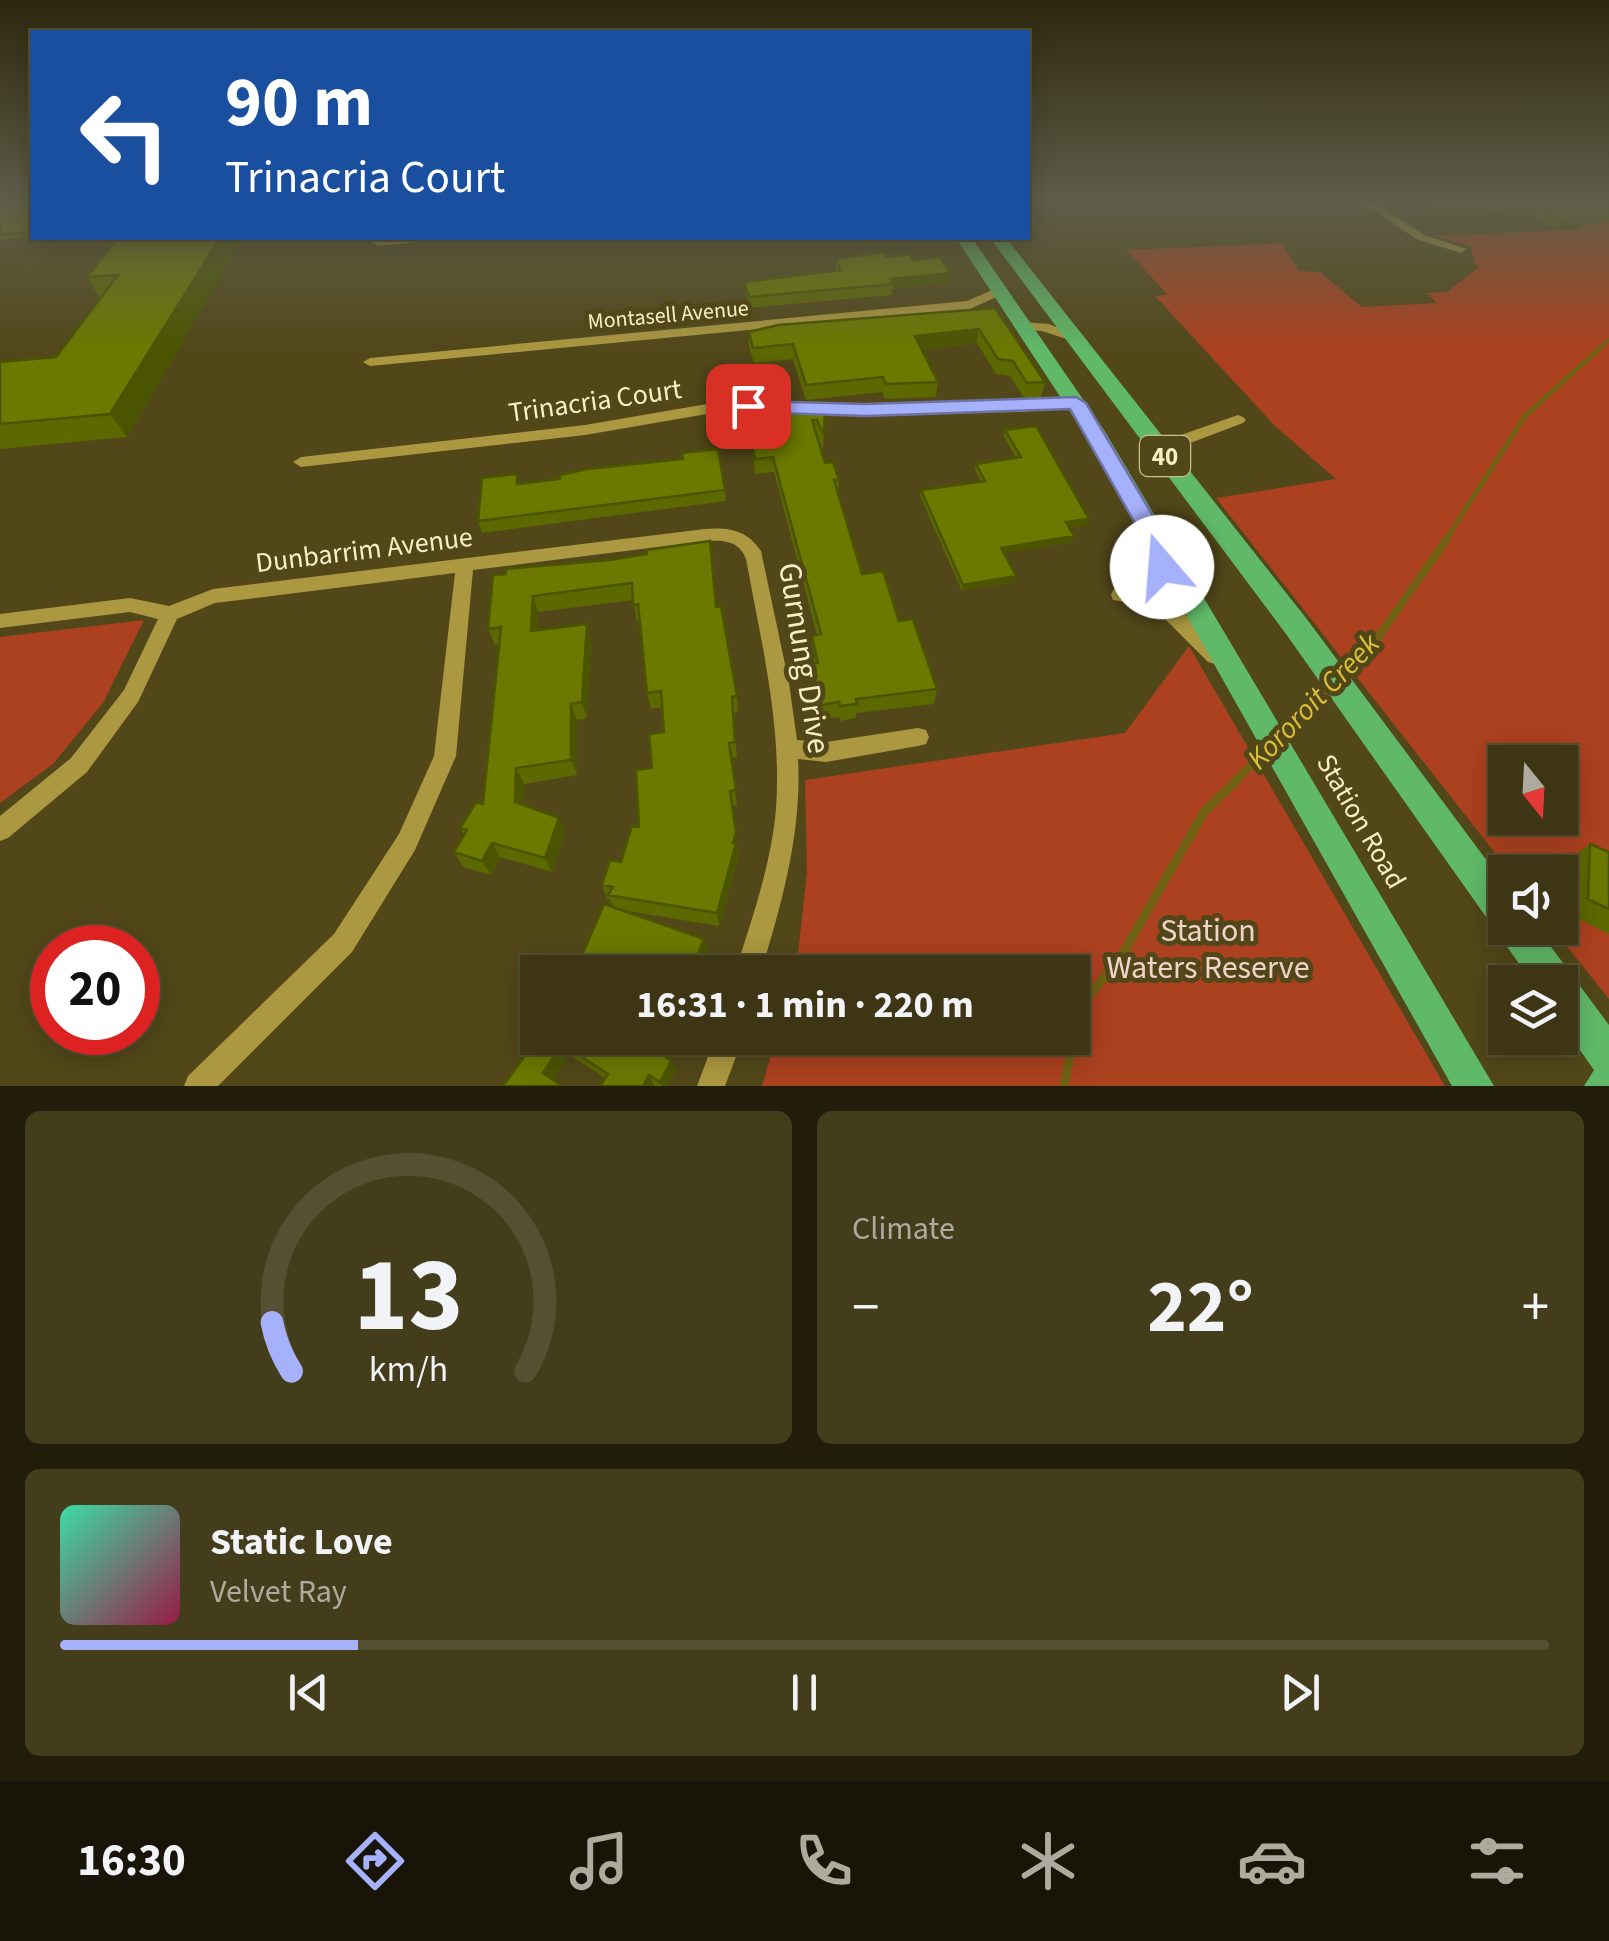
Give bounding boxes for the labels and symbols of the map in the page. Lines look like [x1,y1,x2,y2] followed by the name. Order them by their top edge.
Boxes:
[586,292,750,338] street label: Montasell Avenue
[706,364,791,449] pin
[506,369,685,433] street label: Trinacria Court
[1140,436,1190,476] road number: 40
[1110,515,1214,619] position arrow
[253,517,475,583] street label: Dunbarrim Avenue
[766,559,842,757] street label: Gurnung Drive
[1237,623,1390,779] water label: Kororoit Creek
[1488,745,1578,835] north arrow
[1306,747,1416,896] street label: Station Road
[1106,908,1310,991] park label: Station Waters Reserve
[30,925,160,1055] speed limit sign: 20

